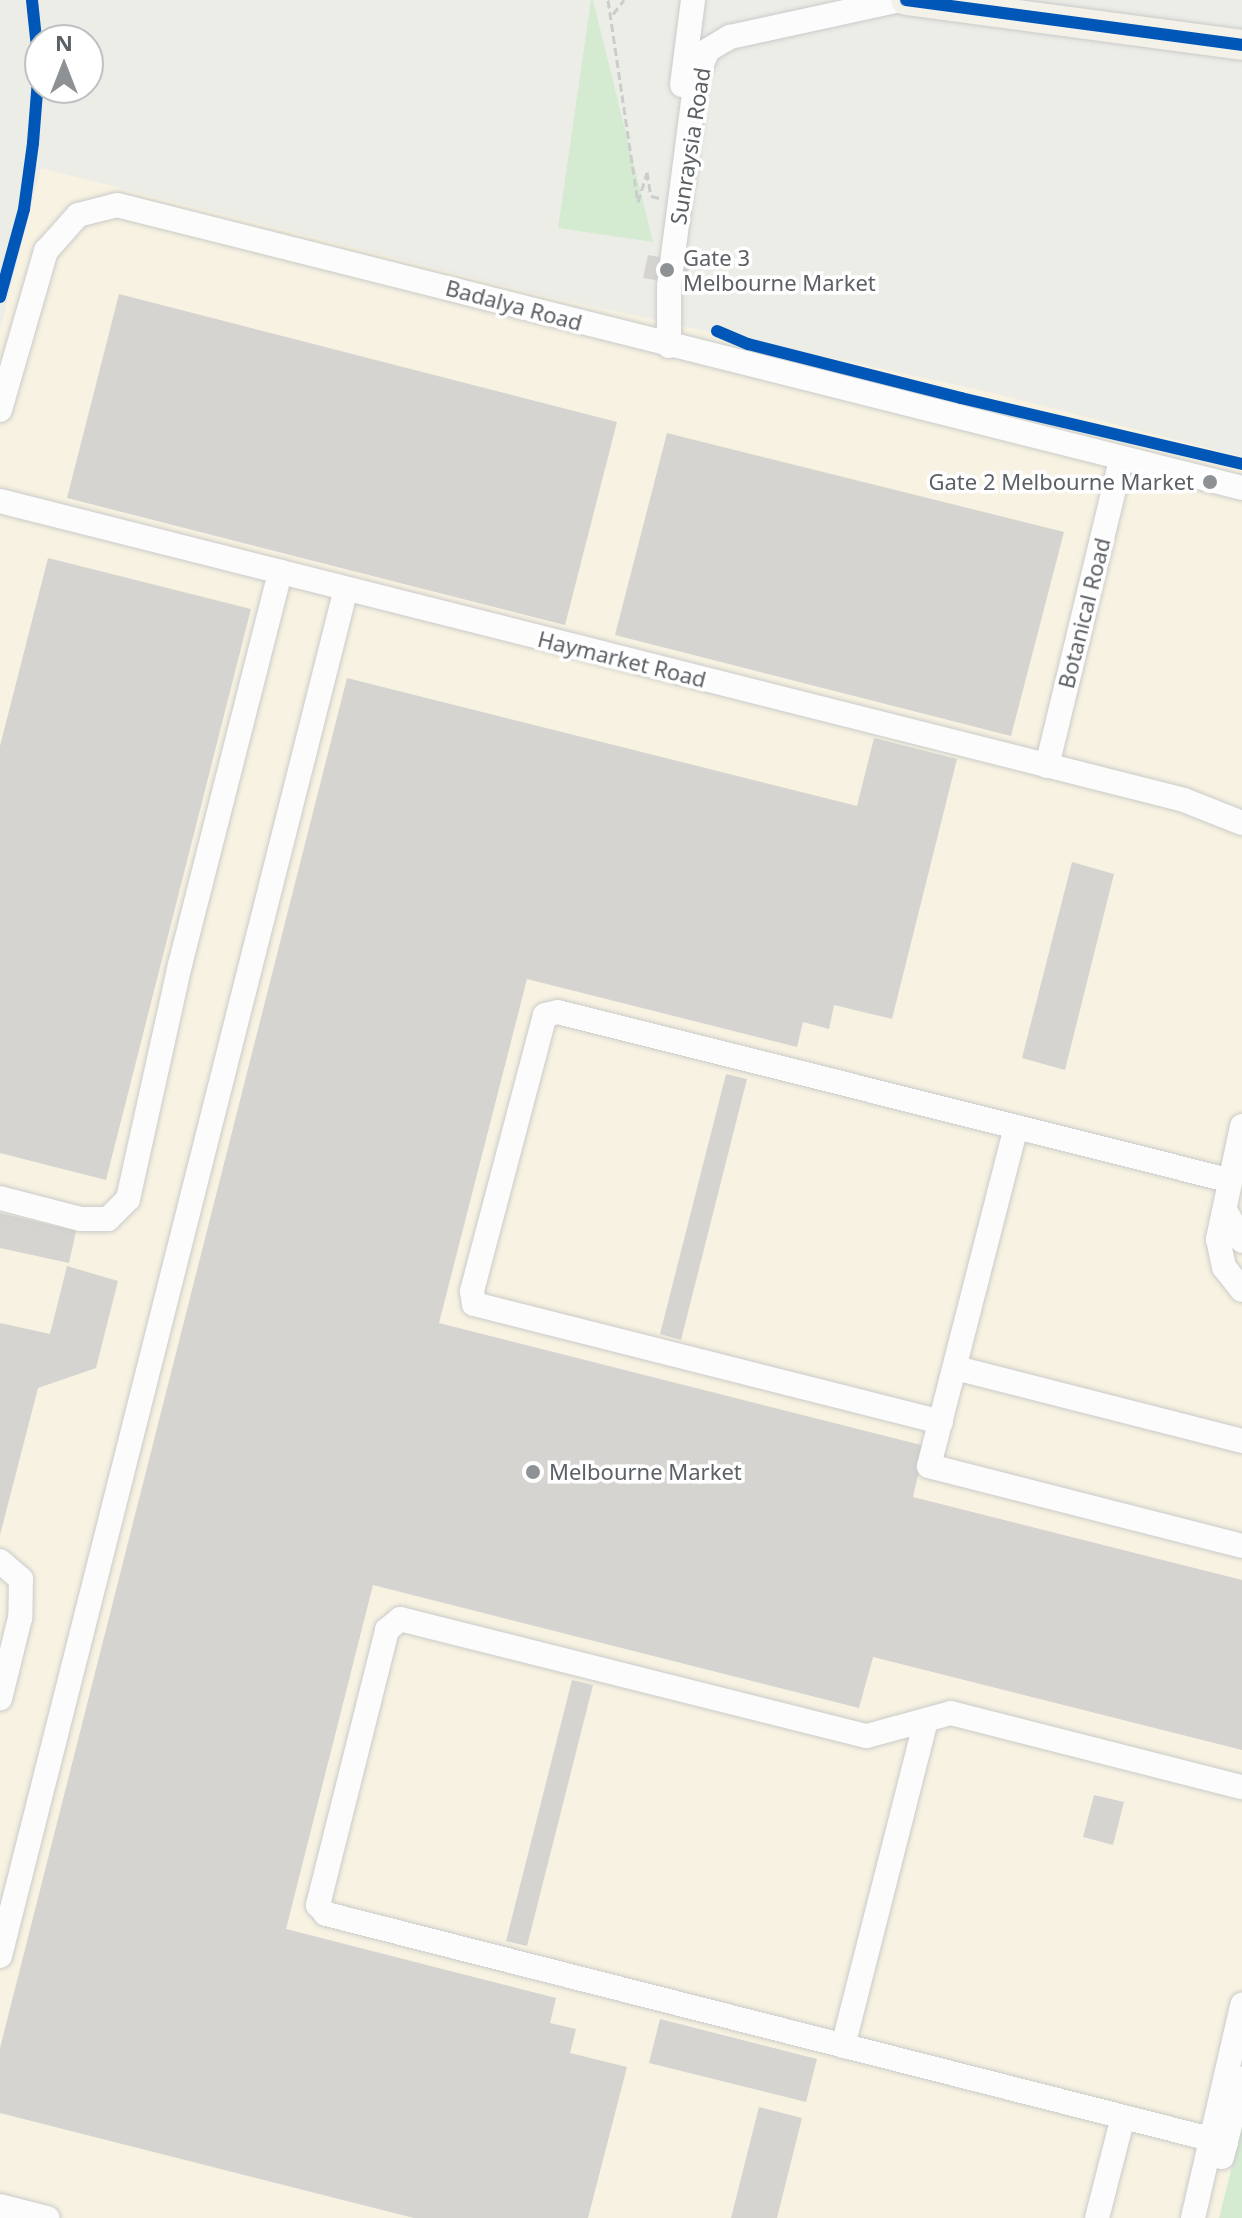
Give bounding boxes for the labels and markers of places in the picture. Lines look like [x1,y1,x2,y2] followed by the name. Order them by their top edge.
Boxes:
[683,244,876,296] place label: Gate 3 Melbourne Market
[658,261,676,279] marker: Gate 3 Melbourne Market
[929,469,1194,495] place label: Gate 2 Melbourne Market
[1201,473,1219,491] marker: Gate 2 Melbourne Market
[549,1459,742,1485] place label: Melbourne Market
[524,1463,542,1481] marker: Melbourne Market

